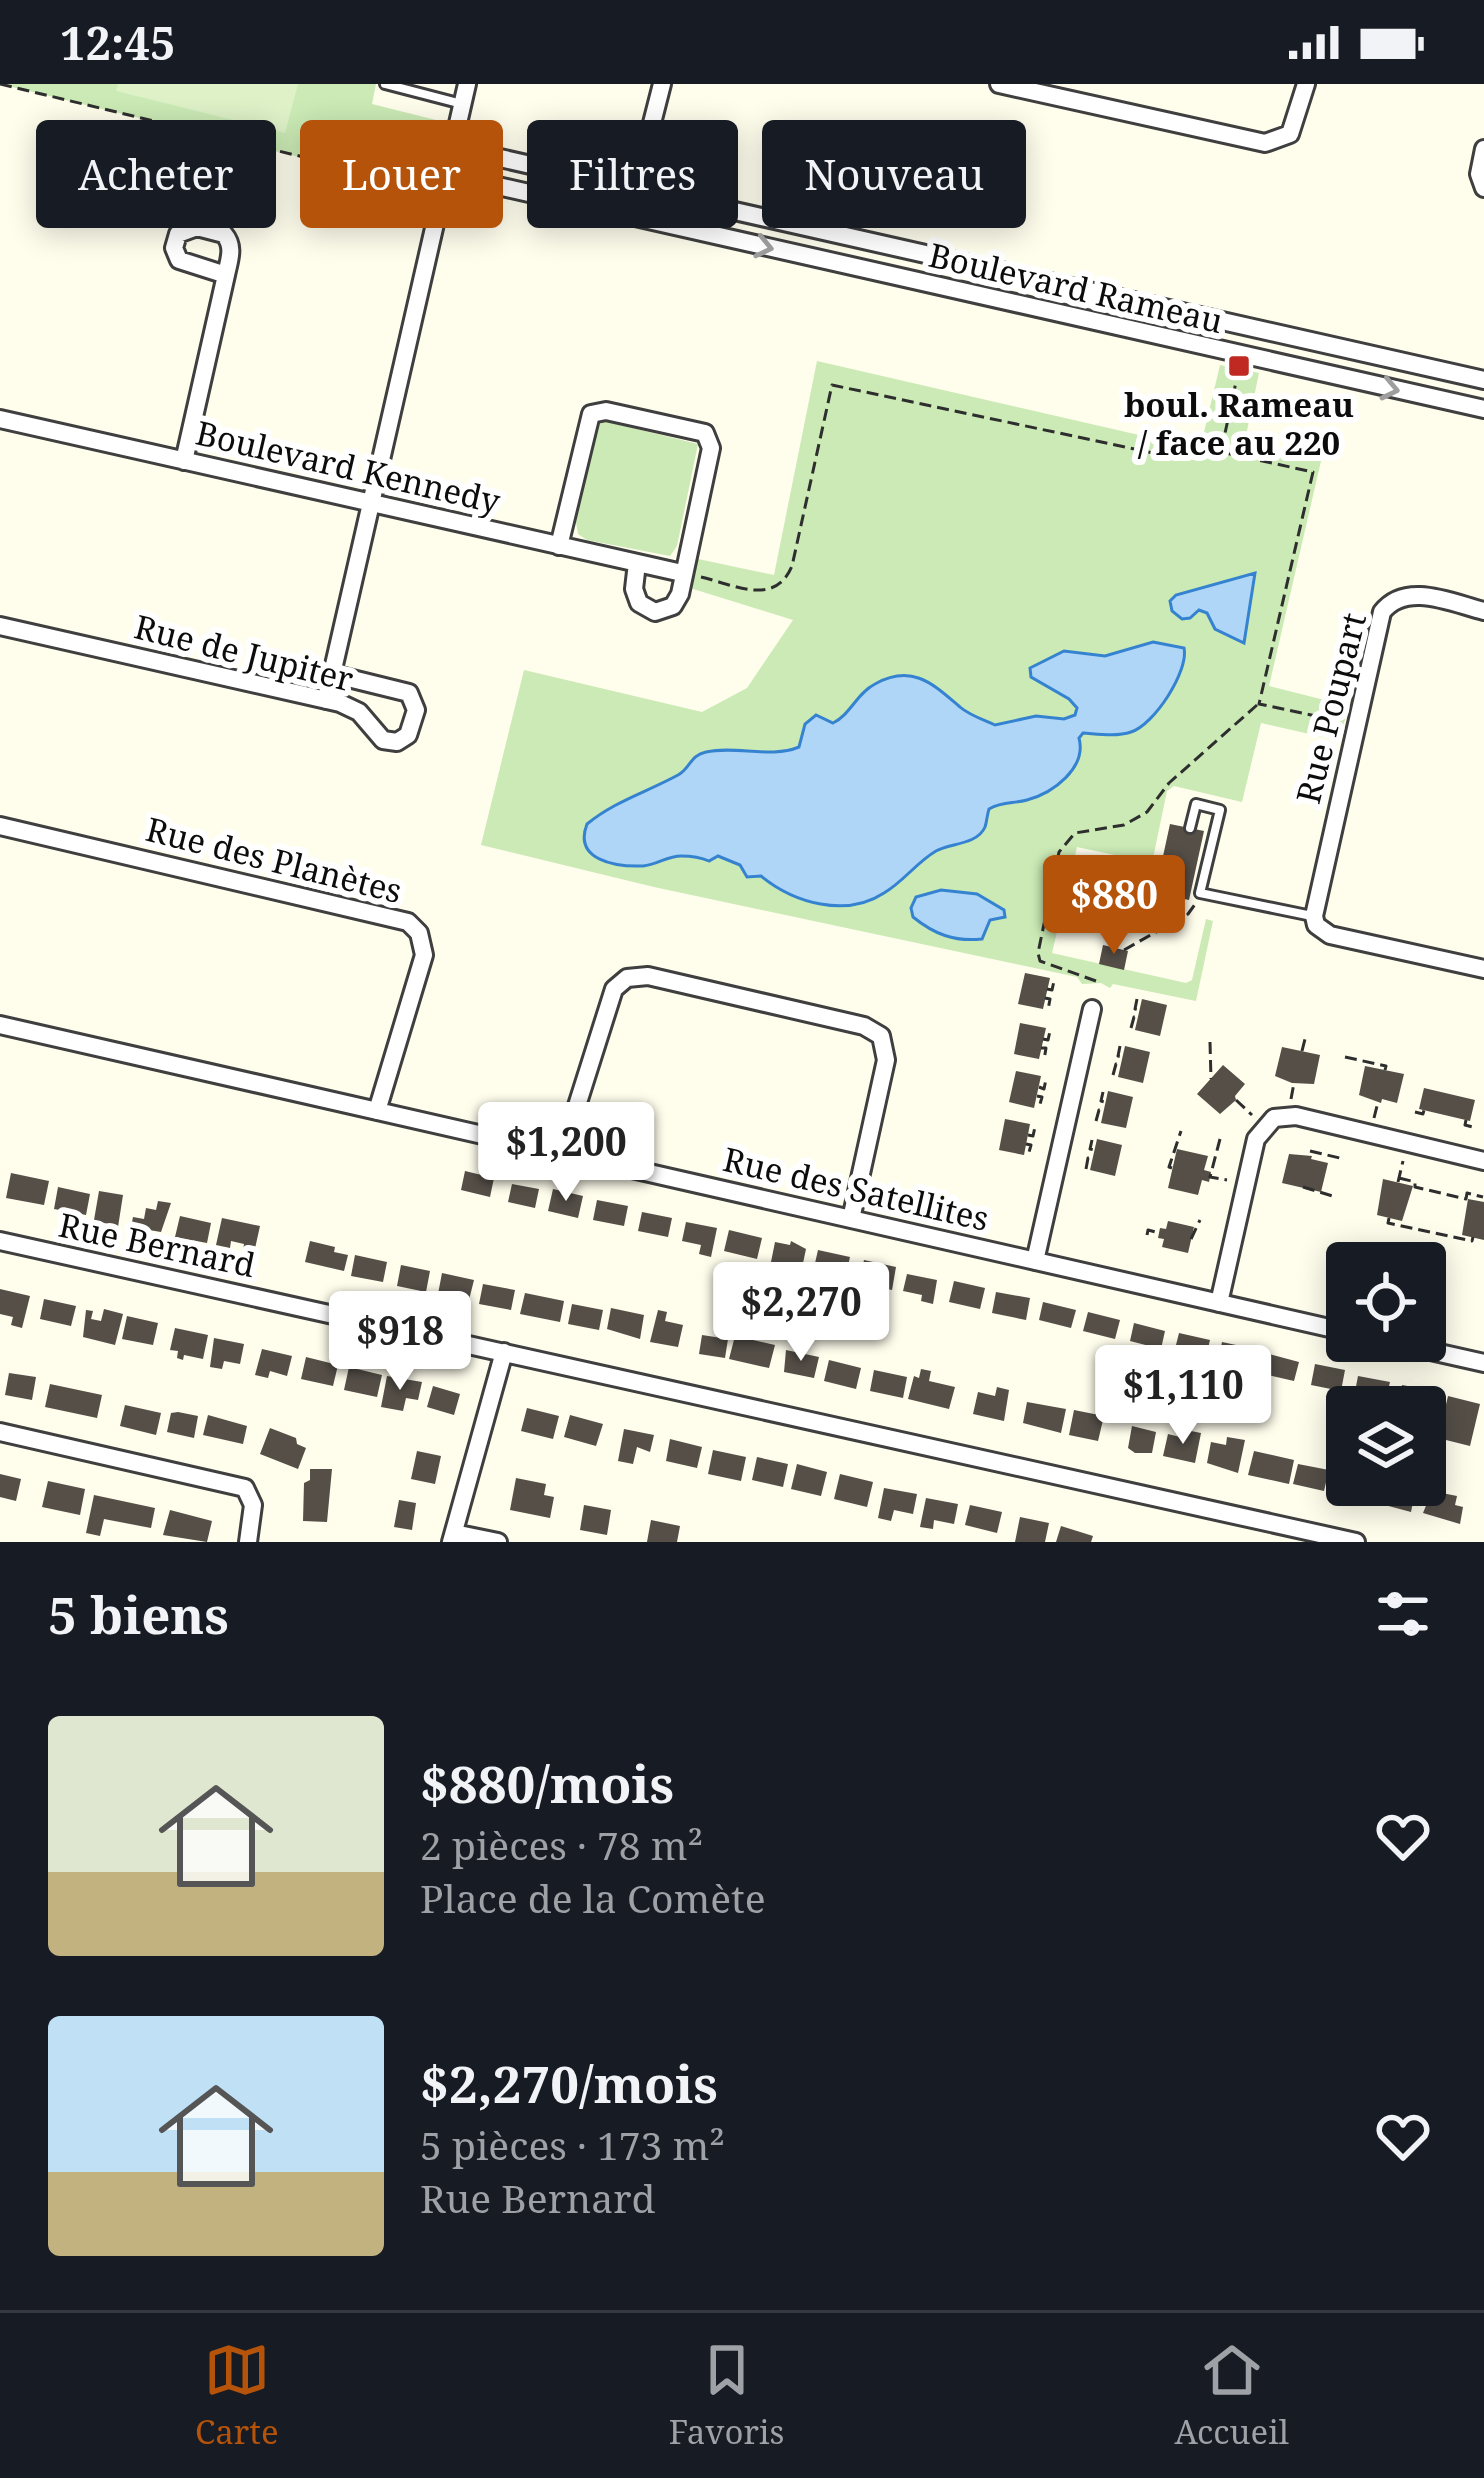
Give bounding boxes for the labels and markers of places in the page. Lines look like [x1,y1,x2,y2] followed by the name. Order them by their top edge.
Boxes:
[1226,353,1252,379] marker: boul. Rameau / face au 220
[1124,382,1354,465] place label: boul. Rameau / face au 220
[1043,855,1185,957] pin: $880
[468,1102,664,1204] pin: $1,200
[703,1262,899,1364] pin: $2,270
[329,1291,471,1393] pin: $918
[1085,1345,1281,1447] pin: $1,110

